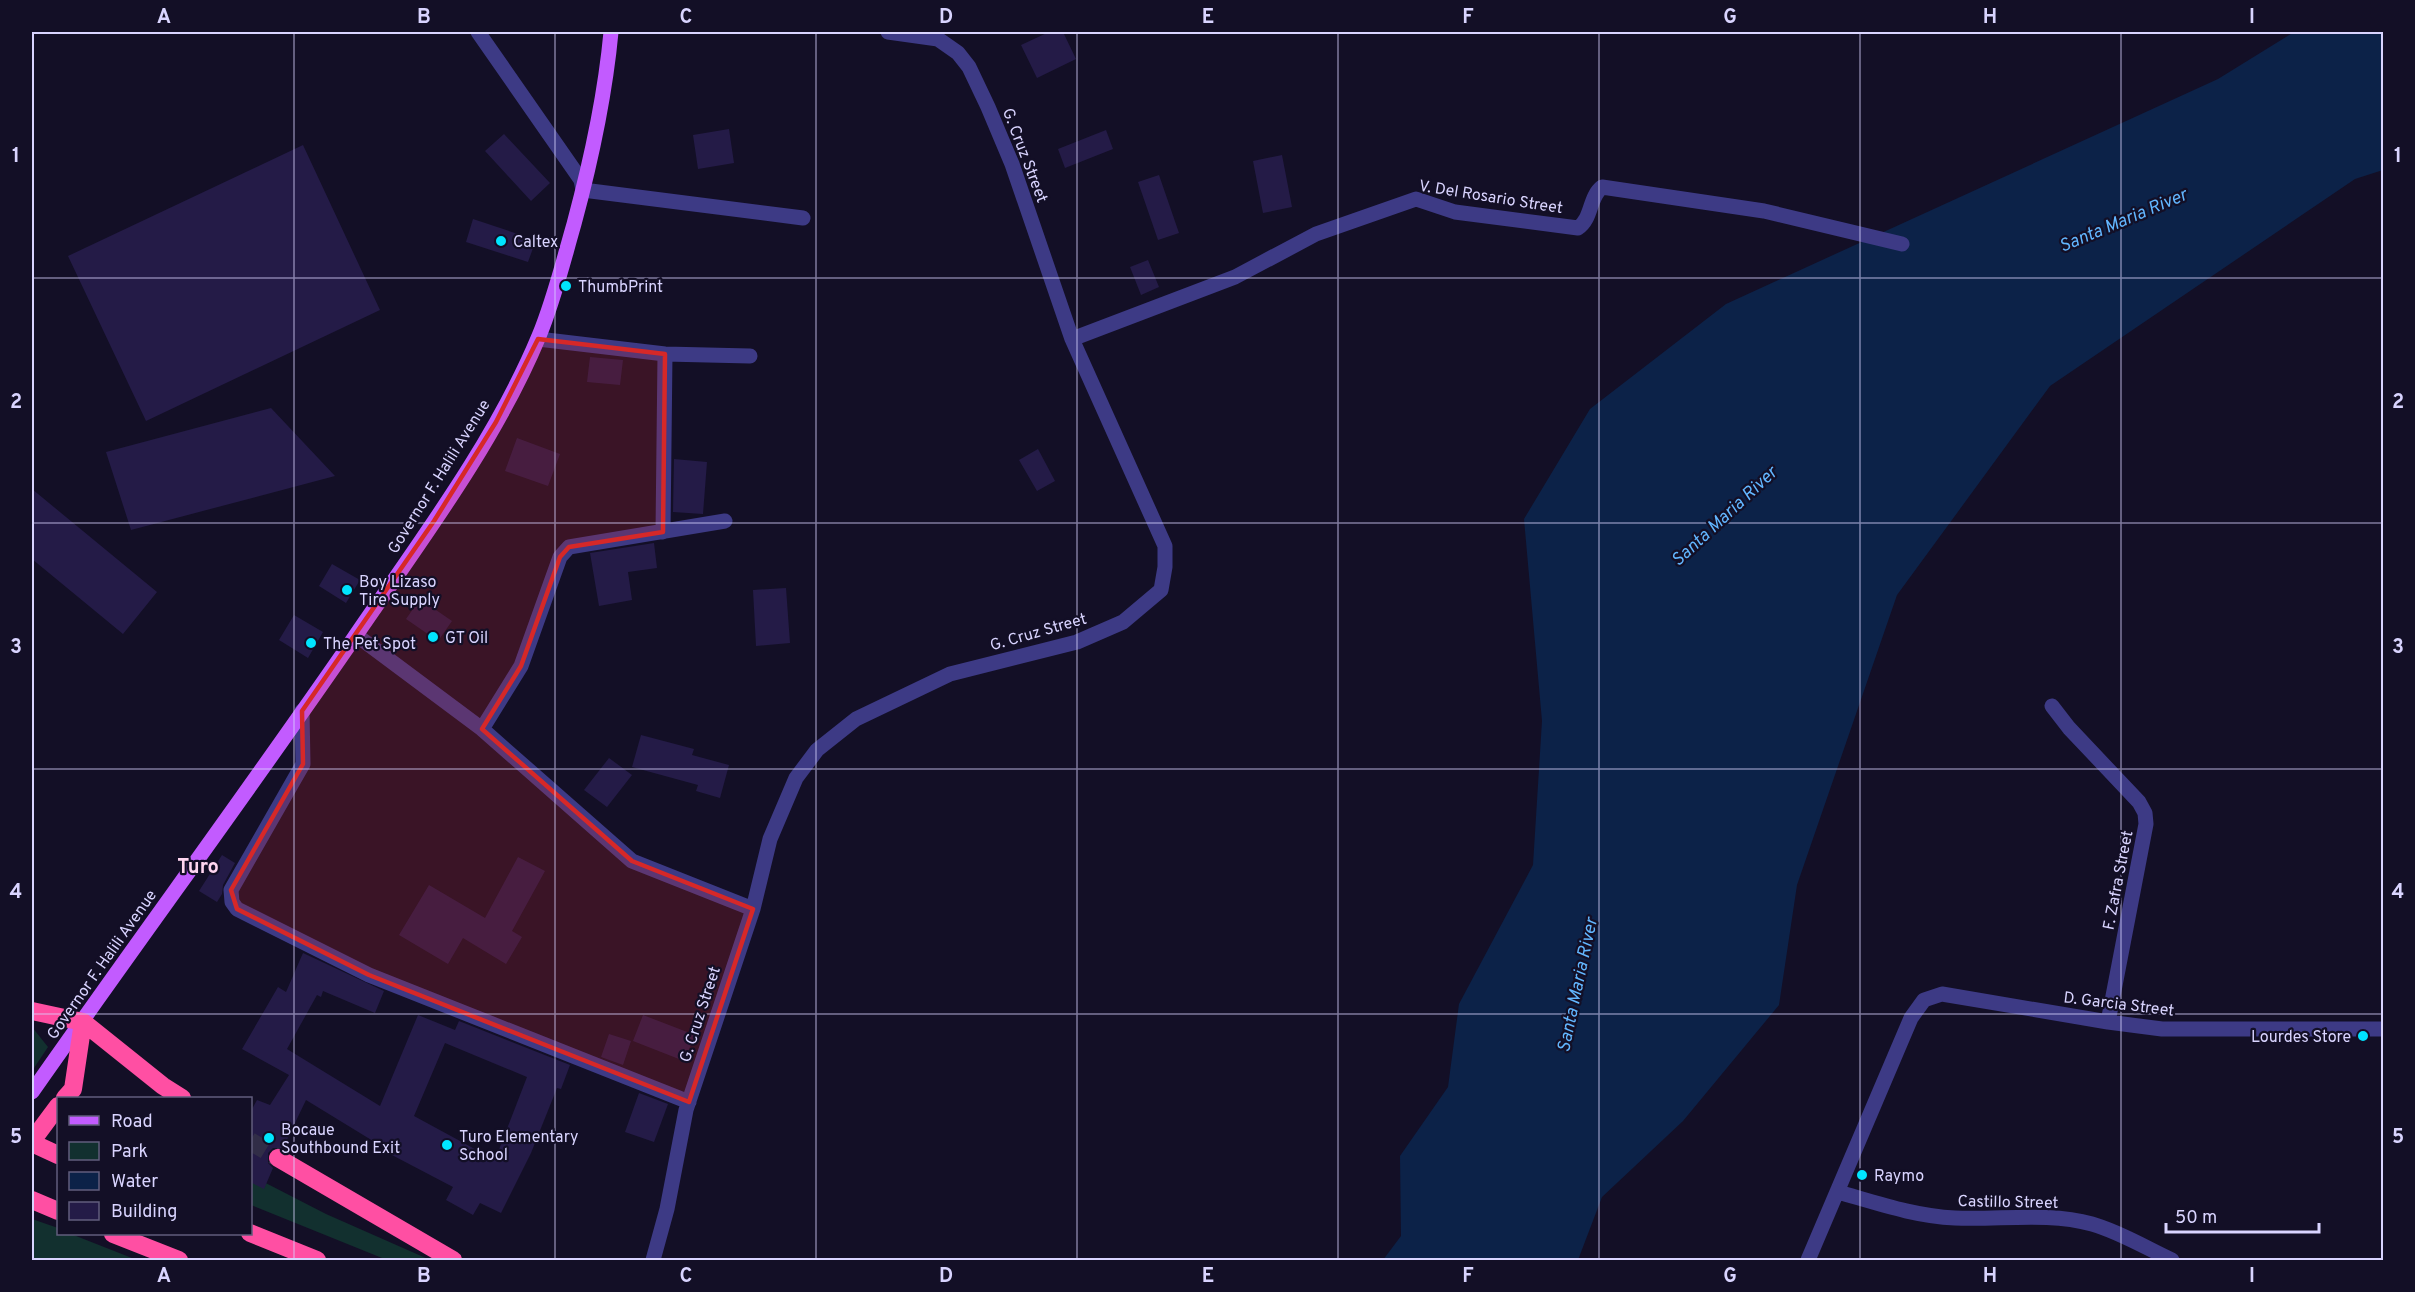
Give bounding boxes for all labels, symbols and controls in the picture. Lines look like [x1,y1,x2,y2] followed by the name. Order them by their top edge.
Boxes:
[157,5,171,31] text: A
[417,5,431,31] text: B
[680,5,692,31] text: C
[939,5,953,31] text: D
[1202,5,1214,31] text: E
[1462,5,1474,31] text: F
[1723,5,1737,31] text: G
[1983,5,1997,31] text: H
[2249,5,2255,31] text: I
[997,106,1051,206] street label: G. Cruz Street
[12,144,20,170] text: 1
[2394,144,2402,170] text: 1
[1417,177,1564,219] street label: V. Del Rosario Street
[2056,183,2193,259] water label: Santa Maria River
[513,233,558,253] place label: Caltex
[494,234,508,248] marker: Caltex
[578,278,663,298] place label: ThumbPrint
[559,279,573,293] marker: ThumbPrint
[10,390,22,416] text: 2
[2392,390,2404,416] text: 2
[384,396,495,558] street label: Governor F. Halili Avenue
[1667,461,1784,572] water label: Santa Maria River
[359,573,440,611] place label: Boy Lizaso Tire Supply
[340,583,354,597] marker: Boy Lizaso Tire Supply
[988,610,1089,656] street label: G. Cruz Street
[445,629,488,649] place label: GT Oil
[426,630,440,644] marker: GT Oil
[10,635,22,661] text: 3
[323,635,416,655] place label: The Pet Spot
[2392,635,2404,661] text: 3
[304,636,318,650] marker: The Pet Spot
[2099,829,2138,932] street label: F. Zafra Street
[177,855,219,881] district label: Turo
[10,880,22,906] text: 4
[2392,880,2404,906] text: 4
[43,886,162,1044] street label: Governor F. Halili Avenue
[1553,914,1604,1055] water label: Santa Maria River
[676,964,726,1065] street label: G. Cruz Street
[2062,988,2175,1022] street label: D. Garcia Street
[2251,1028,2351,1048] place label: Lourdes Store
[2356,1029,2370,1043] marker: Lourdes Store
[57,1097,252,1235] legend
[111,1111,153,1134] text: Road
[281,1121,400,1159] place label: Bocaue Southbound Exit
[10,1125,22,1151] text: 5
[2392,1125,2404,1151] text: 5
[459,1128,579,1166] place label: Turo Elementary School
[262,1131,276,1145] marker: Bocaue Southbound Exit
[440,1138,454,1152] marker: Turo Elementary School
[111,1141,148,1164] text: Park
[1874,1167,1924,1187] place label: Raymo
[1855,1168,1869,1182] marker: Raymo
[111,1171,158,1194] text: Water
[1957,1192,2059,1214] street label: Castillo Street
[2166,1196,2319,1234] scale bar
[111,1201,177,1224] text: Building
[2175,1207,2217,1230] text: 50 m
[157,1264,171,1290] text: A
[417,1264,431,1290] text: B
[680,1264,692,1290] text: C
[939,1264,953,1290] text: D
[1202,1264,1214,1290] text: E
[1462,1264,1474,1290] text: F
[1723,1264,1737,1290] text: G
[1983,1264,1997,1290] text: H
[2249,1264,2255,1290] text: I

